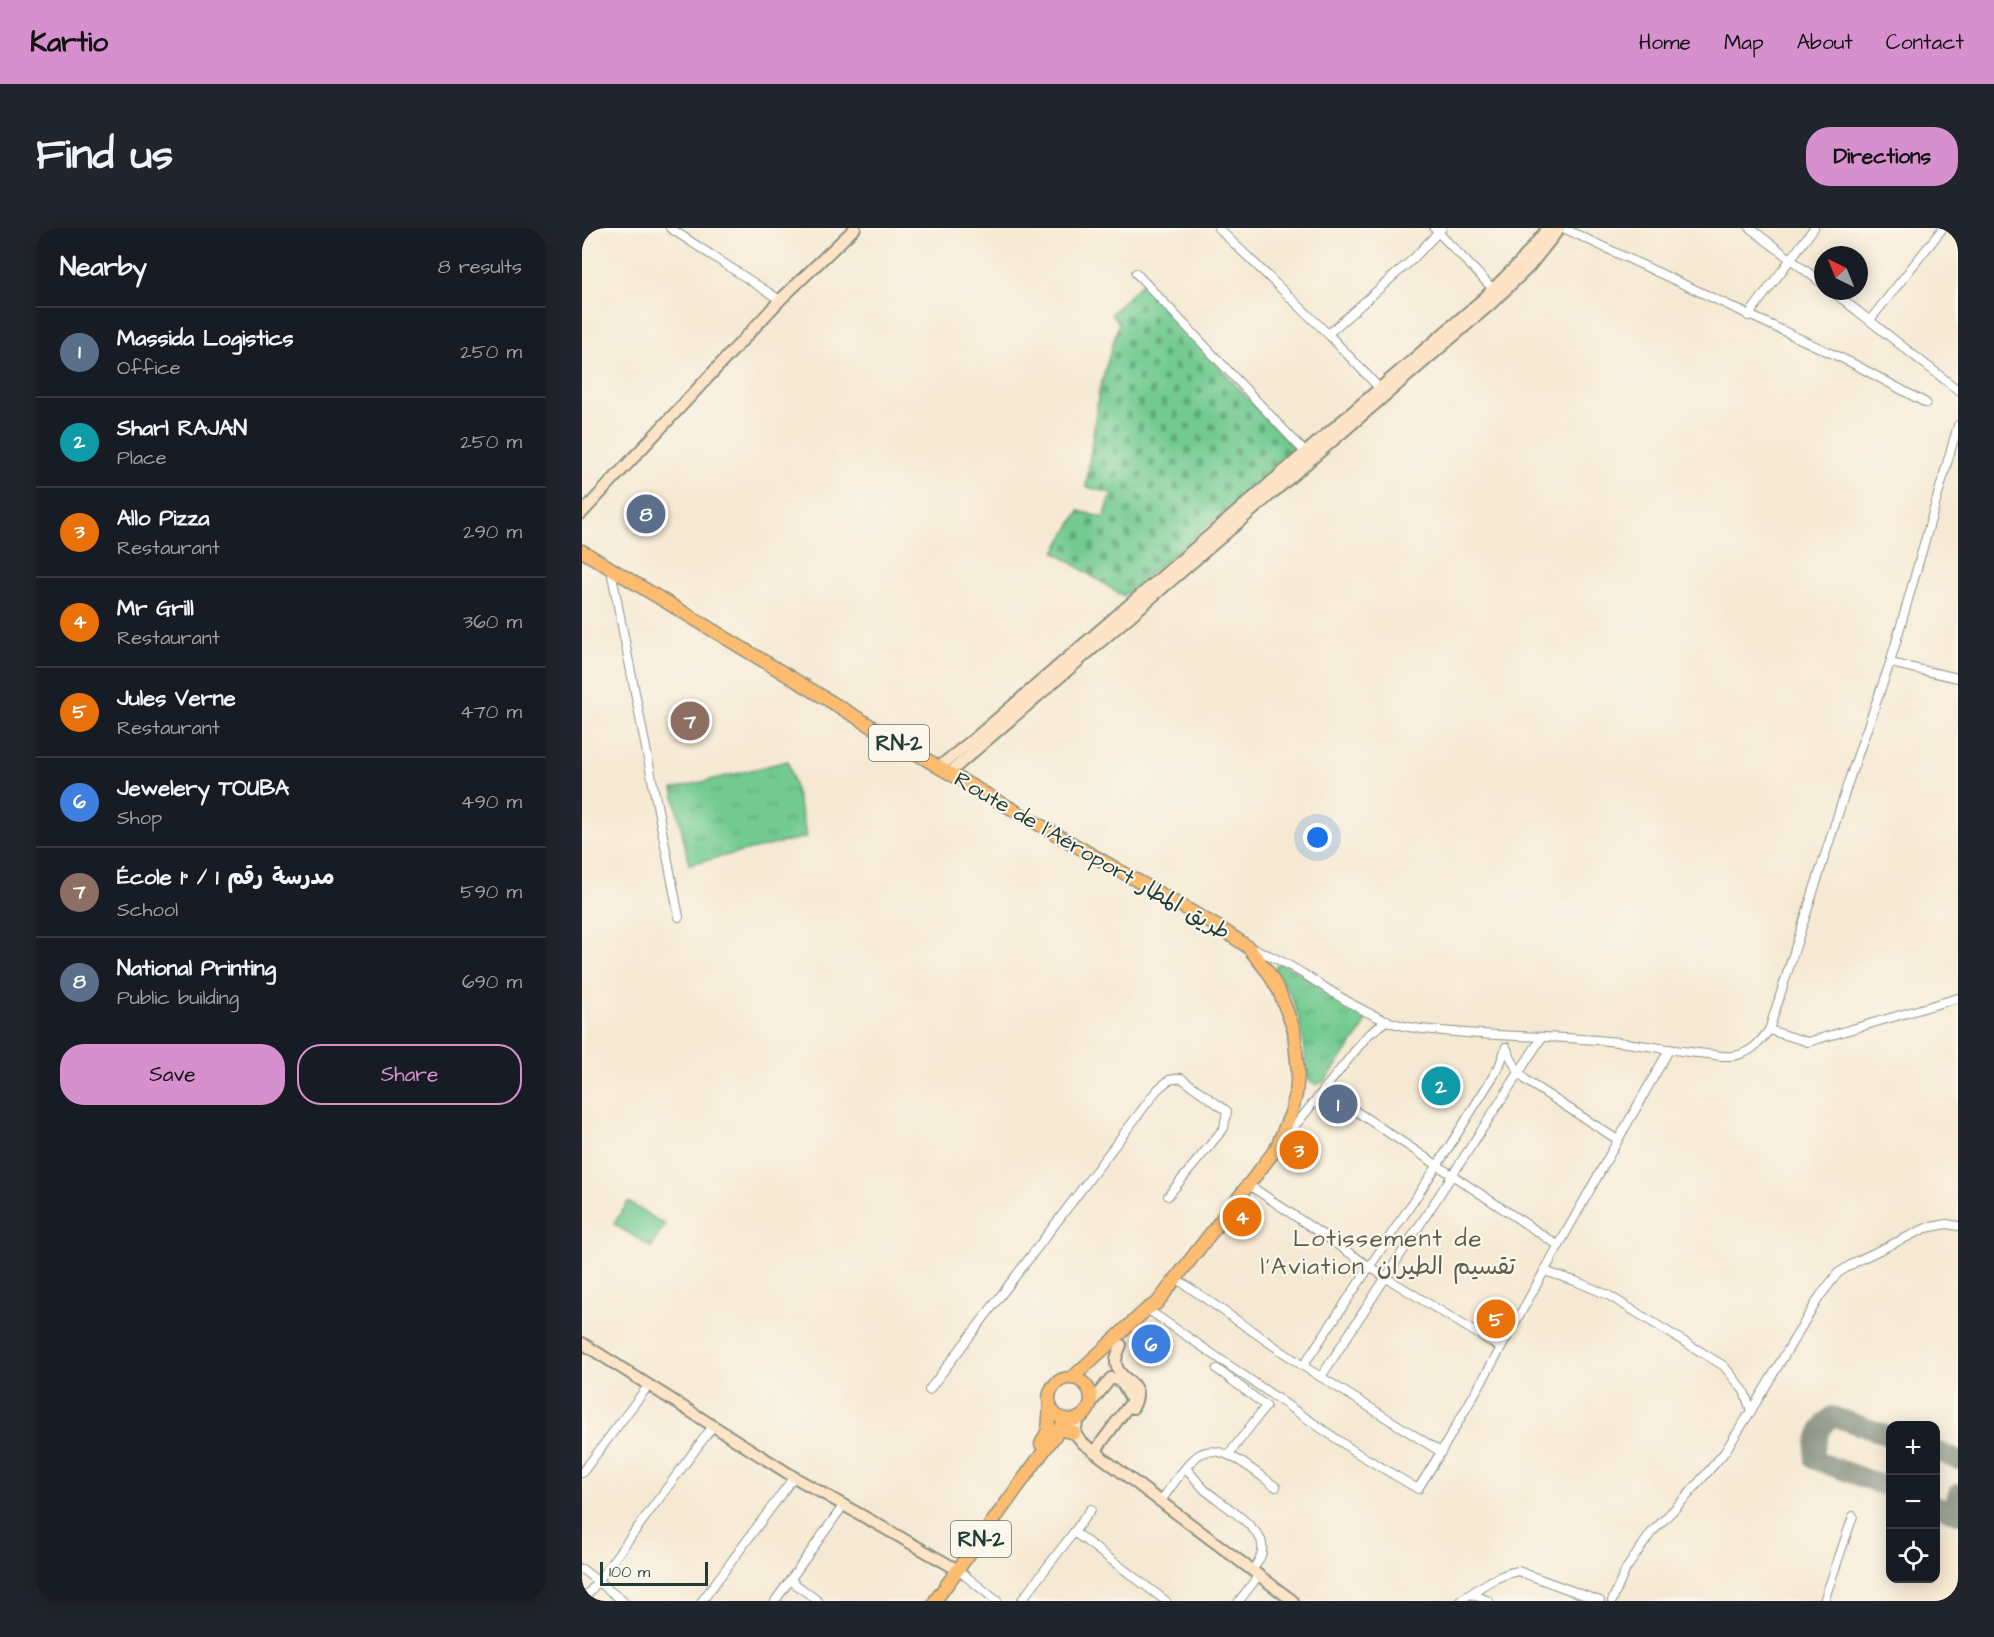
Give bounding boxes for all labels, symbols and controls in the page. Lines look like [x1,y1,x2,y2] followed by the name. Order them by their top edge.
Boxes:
[30,23,108,62] text: Kartio
[1639,28,1691,57] text: Home
[1724,28,1764,57] text: Map
[1797,28,1853,57] text: About
[1886,28,1964,57] text: Contact
[36,127,173,185] text: Find us
[1806,127,1958,186] button: Directions
[1814,246,1868,300] north arrow
[60,249,147,285] text: Nearby
[438,253,522,281] text: 8 results
[117,323,294,354] text: Massida Logistics
[78,338,81,366] text: 1
[460,338,522,366] text: 250 m
[117,354,181,382] text: Office
[117,413,247,444] text: Sharl RAJAN
[74,428,85,456] text: 2
[460,428,522,456] text: 250 m
[117,444,167,472] text: Place
[626,492,666,536] pin: 8
[117,503,210,534] text: Allo Pizza
[74,518,85,546] text: 3
[463,518,522,546] text: 290 m
[117,534,220,562] text: Restaurant
[117,593,194,624] text: Mr Grill
[73,608,86,636] text: 4
[463,608,522,636] text: 360 m
[117,624,220,652] text: Restaurant
[117,683,236,714] text: Jules Verne
[72,698,87,726] text: 5
[460,698,522,726] text: 470 m
[670,698,710,744] pin: 7
[117,714,220,742] text: Restaurant
[869,725,929,761] road number: RN-2
[948,764,1236,948] street label: Route de l'Aéroport طريق المطار
[117,773,289,804] text: Jewelery TOUBA
[73,788,86,816] text: 6
[461,788,522,816] text: 490 m
[117,804,162,832] text: Shop
[1303,823,1332,852] your location
[117,862,335,893] text: École 1° / مدرسة رقم 1
[73,878,86,906] text: 7
[460,878,522,906] text: 590 m
[117,896,178,924] text: School
[117,953,276,984] text: National Printing
[73,968,86,996] text: 8
[462,968,522,996] text: 690 m
[117,984,239,1012] text: Public building
[60,1044,285,1105] button: Save
[297,1044,522,1105] button: Share
[1422,1064,1460,1108] pin: 2
[1318,1082,1358,1126] pin: 1
[1280,1128,1318,1172] pin: 3
[1222,1194,1262,1240] pin: 4
[1260,1222,1517,1284] district label: Lotissement de l'Aviation تقسيم الطيران
[1476,1296,1516,1342] pin: 5
[1132,1322,1170,1366] pin: 6
[1886,1421,1940,1583] map controls
[1886,1421,1940,1475] button: +
[1886,1475,1940,1529] button: −
[951,1521,1011,1557] road number: RN-2
[1886,1529,1940,1583] button: locate
[600,1559,708,1586] scale bar
[609,1561,650,1583] text: 100 m

